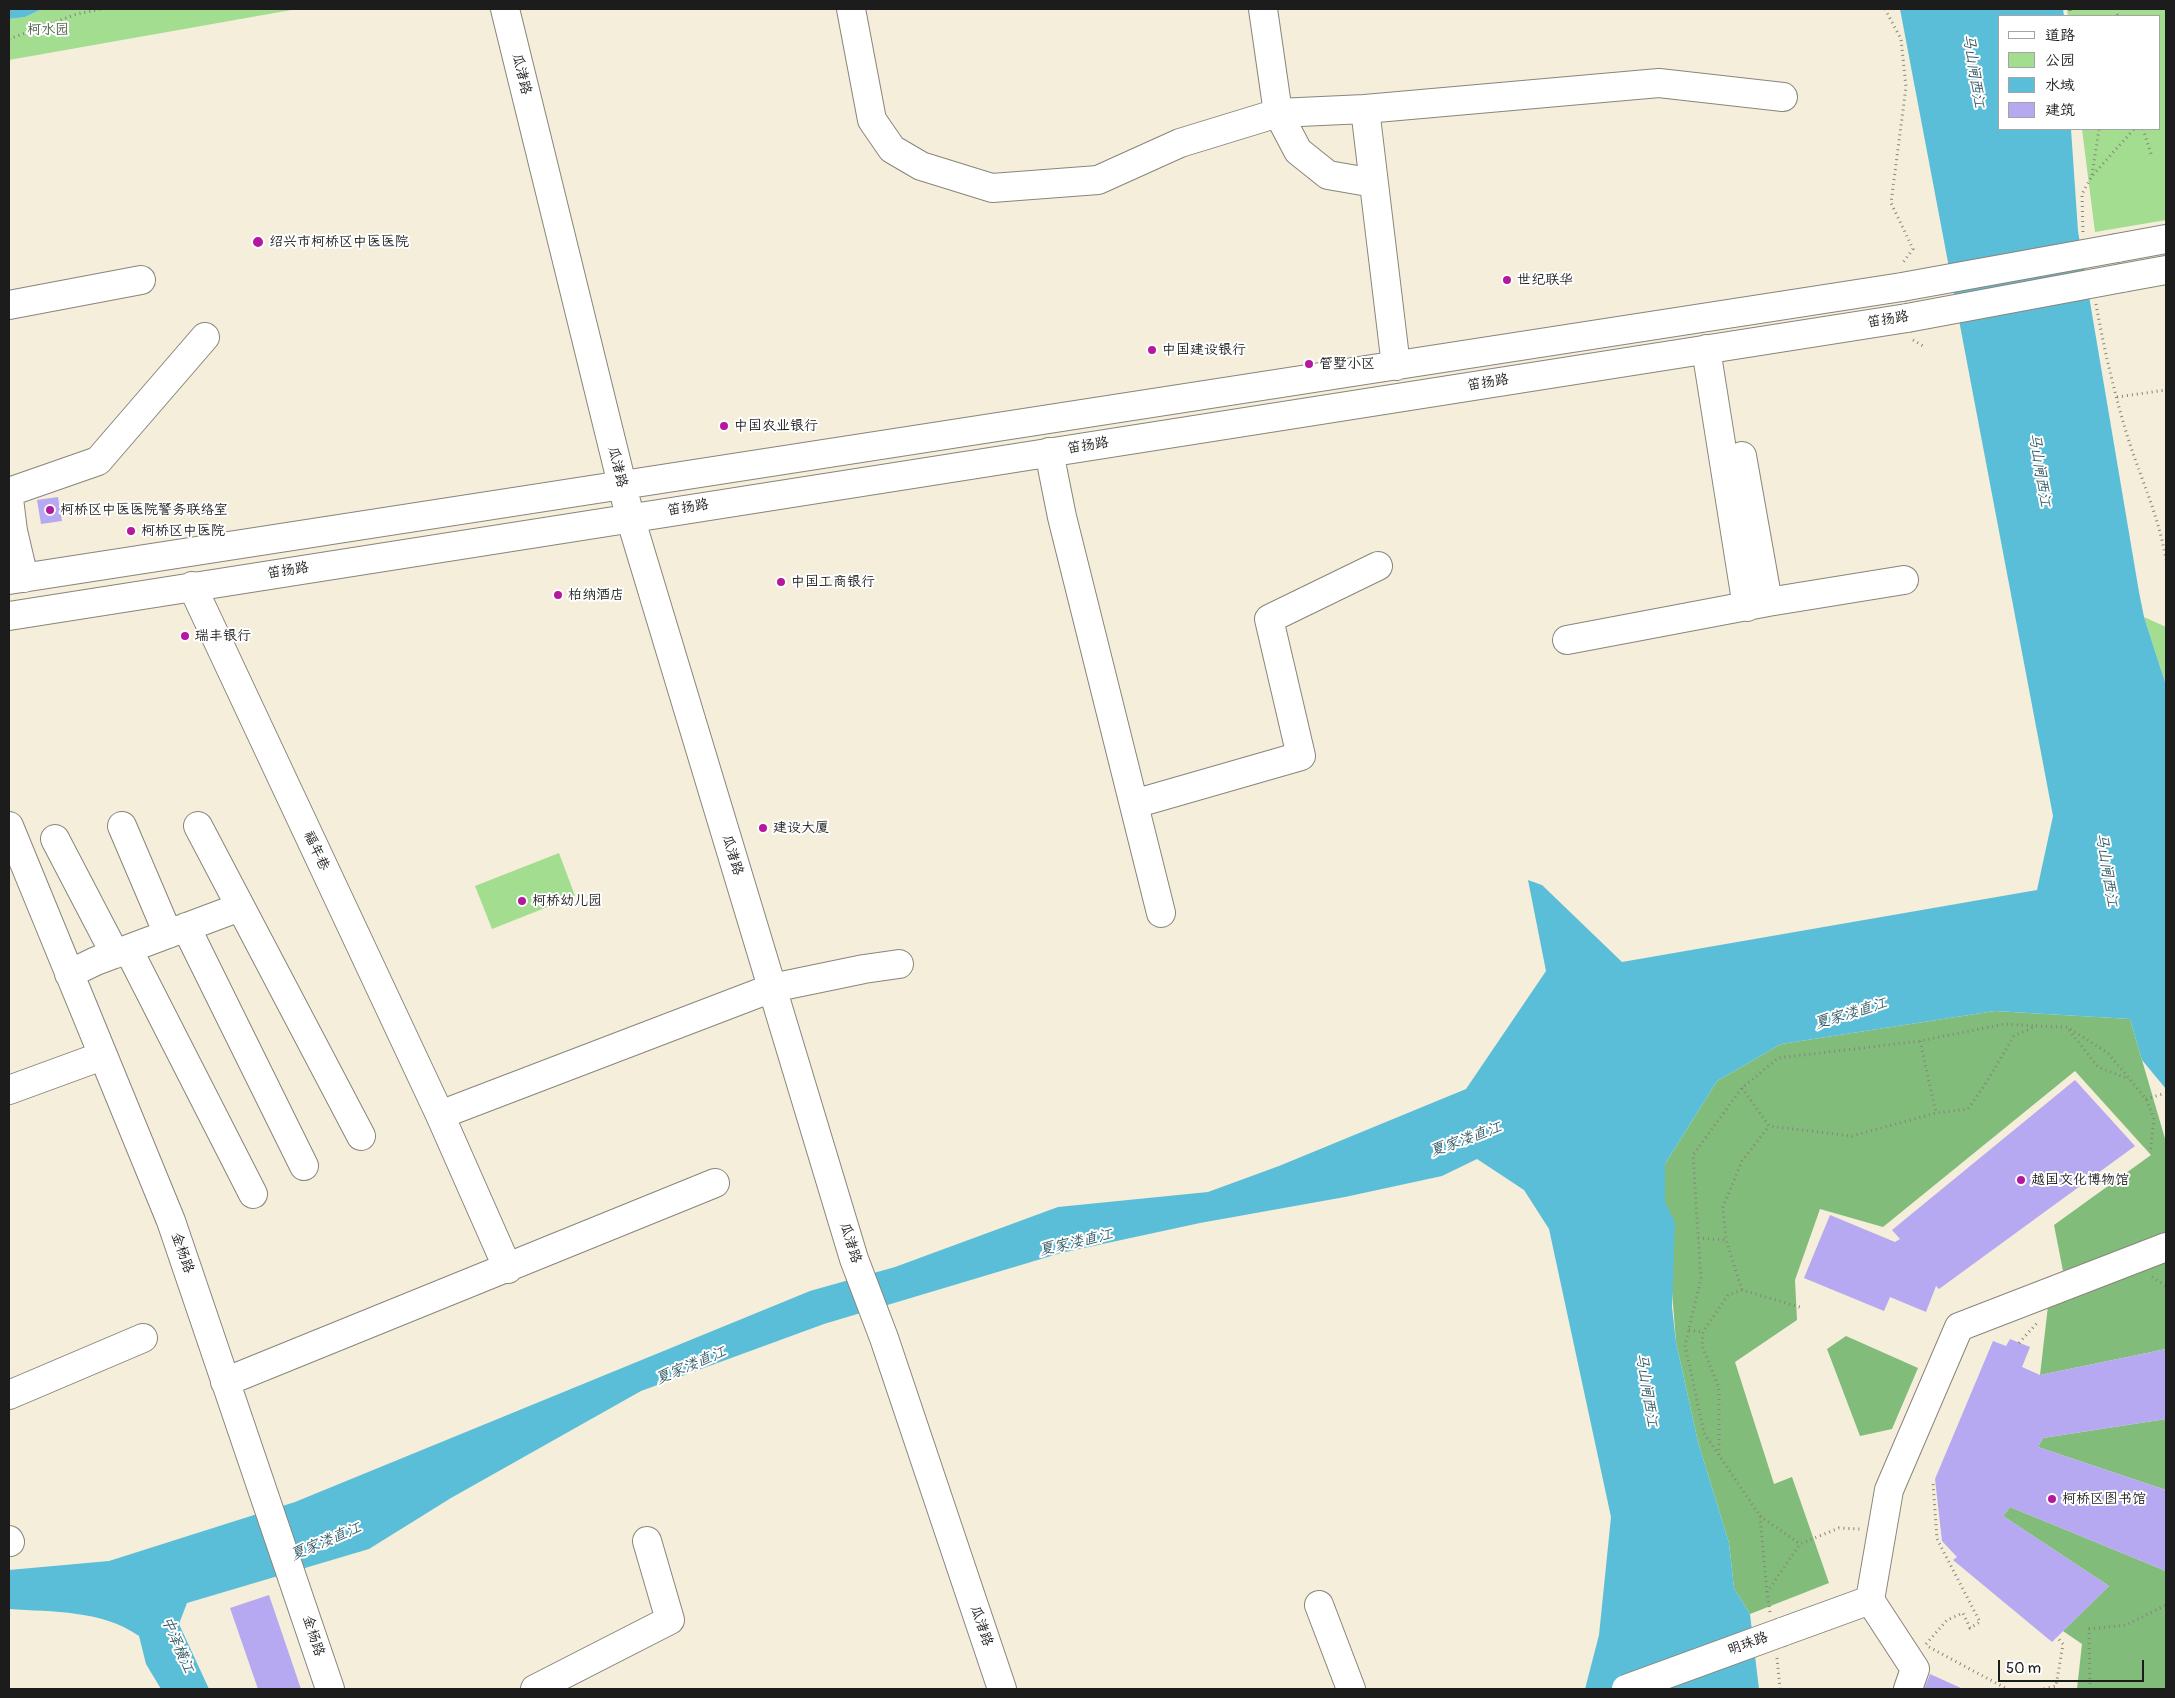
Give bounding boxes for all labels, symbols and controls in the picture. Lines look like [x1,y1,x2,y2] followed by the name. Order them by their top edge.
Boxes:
[1998,15,2160,130] legend
[27,22,69,38] park label: 柯水园
[2045,26,2075,45] text: 道路
[1958,33,1988,109] water label: 马山闸西江
[2045,51,2075,70] text: 公园
[508,52,534,96] street label: 瓜渚路
[2045,76,2075,95] text: 水域
[2045,101,2075,120] text: 建筑
[269,234,409,250] place label: 绍兴市柯桥区中医医院
[251,235,265,249] marker: 绍兴市柯桥区中医医院
[1517,272,1573,288] place label: 世纪联华
[1501,274,1513,286] marker: 世纪联华
[1866,308,1910,332] street label: 笛扬路
[1162,342,1246,358] place label: 中国建设银行
[1146,344,1158,356] marker: 中国建设银行
[1319,356,1375,372] place label: 管墅小区
[1303,358,1315,370] marker: 管墅小区
[1466,371,1510,395] street label: 笛扬路
[734,418,818,434] place label: 中国农业银行
[718,420,730,432] marker: 中国农业银行
[2024,432,2054,508] water label: 马山闸西江
[1066,434,1110,458] street label: 笛扬路
[604,445,630,489] street label: 瓜渚路
[666,496,710,520] street label: 笛扬路
[60,502,228,518] place label: 柯桥区中医医院警务联络室
[44,504,56,516] marker: 柯桥区中医医院警务联络室
[141,523,225,539] place label: 柯桥区中医院
[125,525,137,537] marker: 柯桥区中医院
[266,559,310,583] street label: 笛扬路
[791,574,875,590] place label: 中国工商银行
[775,576,787,588] marker: 中国工商银行
[568,587,624,603] place label: 柏纳酒店
[552,589,564,601] marker: 柏纳酒店
[195,628,251,644] place label: 瑞丰银行
[179,630,191,642] marker: 瑞丰银行
[773,820,829,836] place label: 建设大厦
[757,822,769,834] marker: 建设大厦
[300,828,332,874] street label: 福年巷
[718,832,746,878] street label: 瓜渚路
[2091,832,2121,908] water label: 马山闸西江
[532,893,602,909] place label: 柯桥幼儿园
[516,895,528,907] marker: 柯桥幼儿园
[1813,994,1889,1034] water label: 夏家溇直江
[1428,1119,1504,1161] water label: 夏家溇直江
[2031,1172,2129,1188] place label: 越国文化博物馆
[2015,1174,2027,1186] marker: 越国文化博物馆
[836,1220,864,1266] street label: 瓜渚路
[1037,1226,1115,1260] water label: 夏家溇直江
[167,1230,197,1276] street label: 金杨路
[653,1343,729,1389] water label: 夏家溇直江
[1631,1352,1661,1428] water label: 马山闸西江
[2062,1491,2146,1507] place label: 柯桥区图书馆
[2046,1493,2058,1505] marker: 柯桥区图书馆
[288,1519,364,1565] water label: 夏家溇直江
[966,1603,996,1649] street label: 瓜渚路
[299,1613,327,1659] street label: 金杨路
[157,1614,197,1676] water label: 中泽横江
[1725,1629,1771,1659] street label: 明珠路
[2000,1650,2146,1682] scale bar
[2006,1659,2041,1678] text: 50 m

